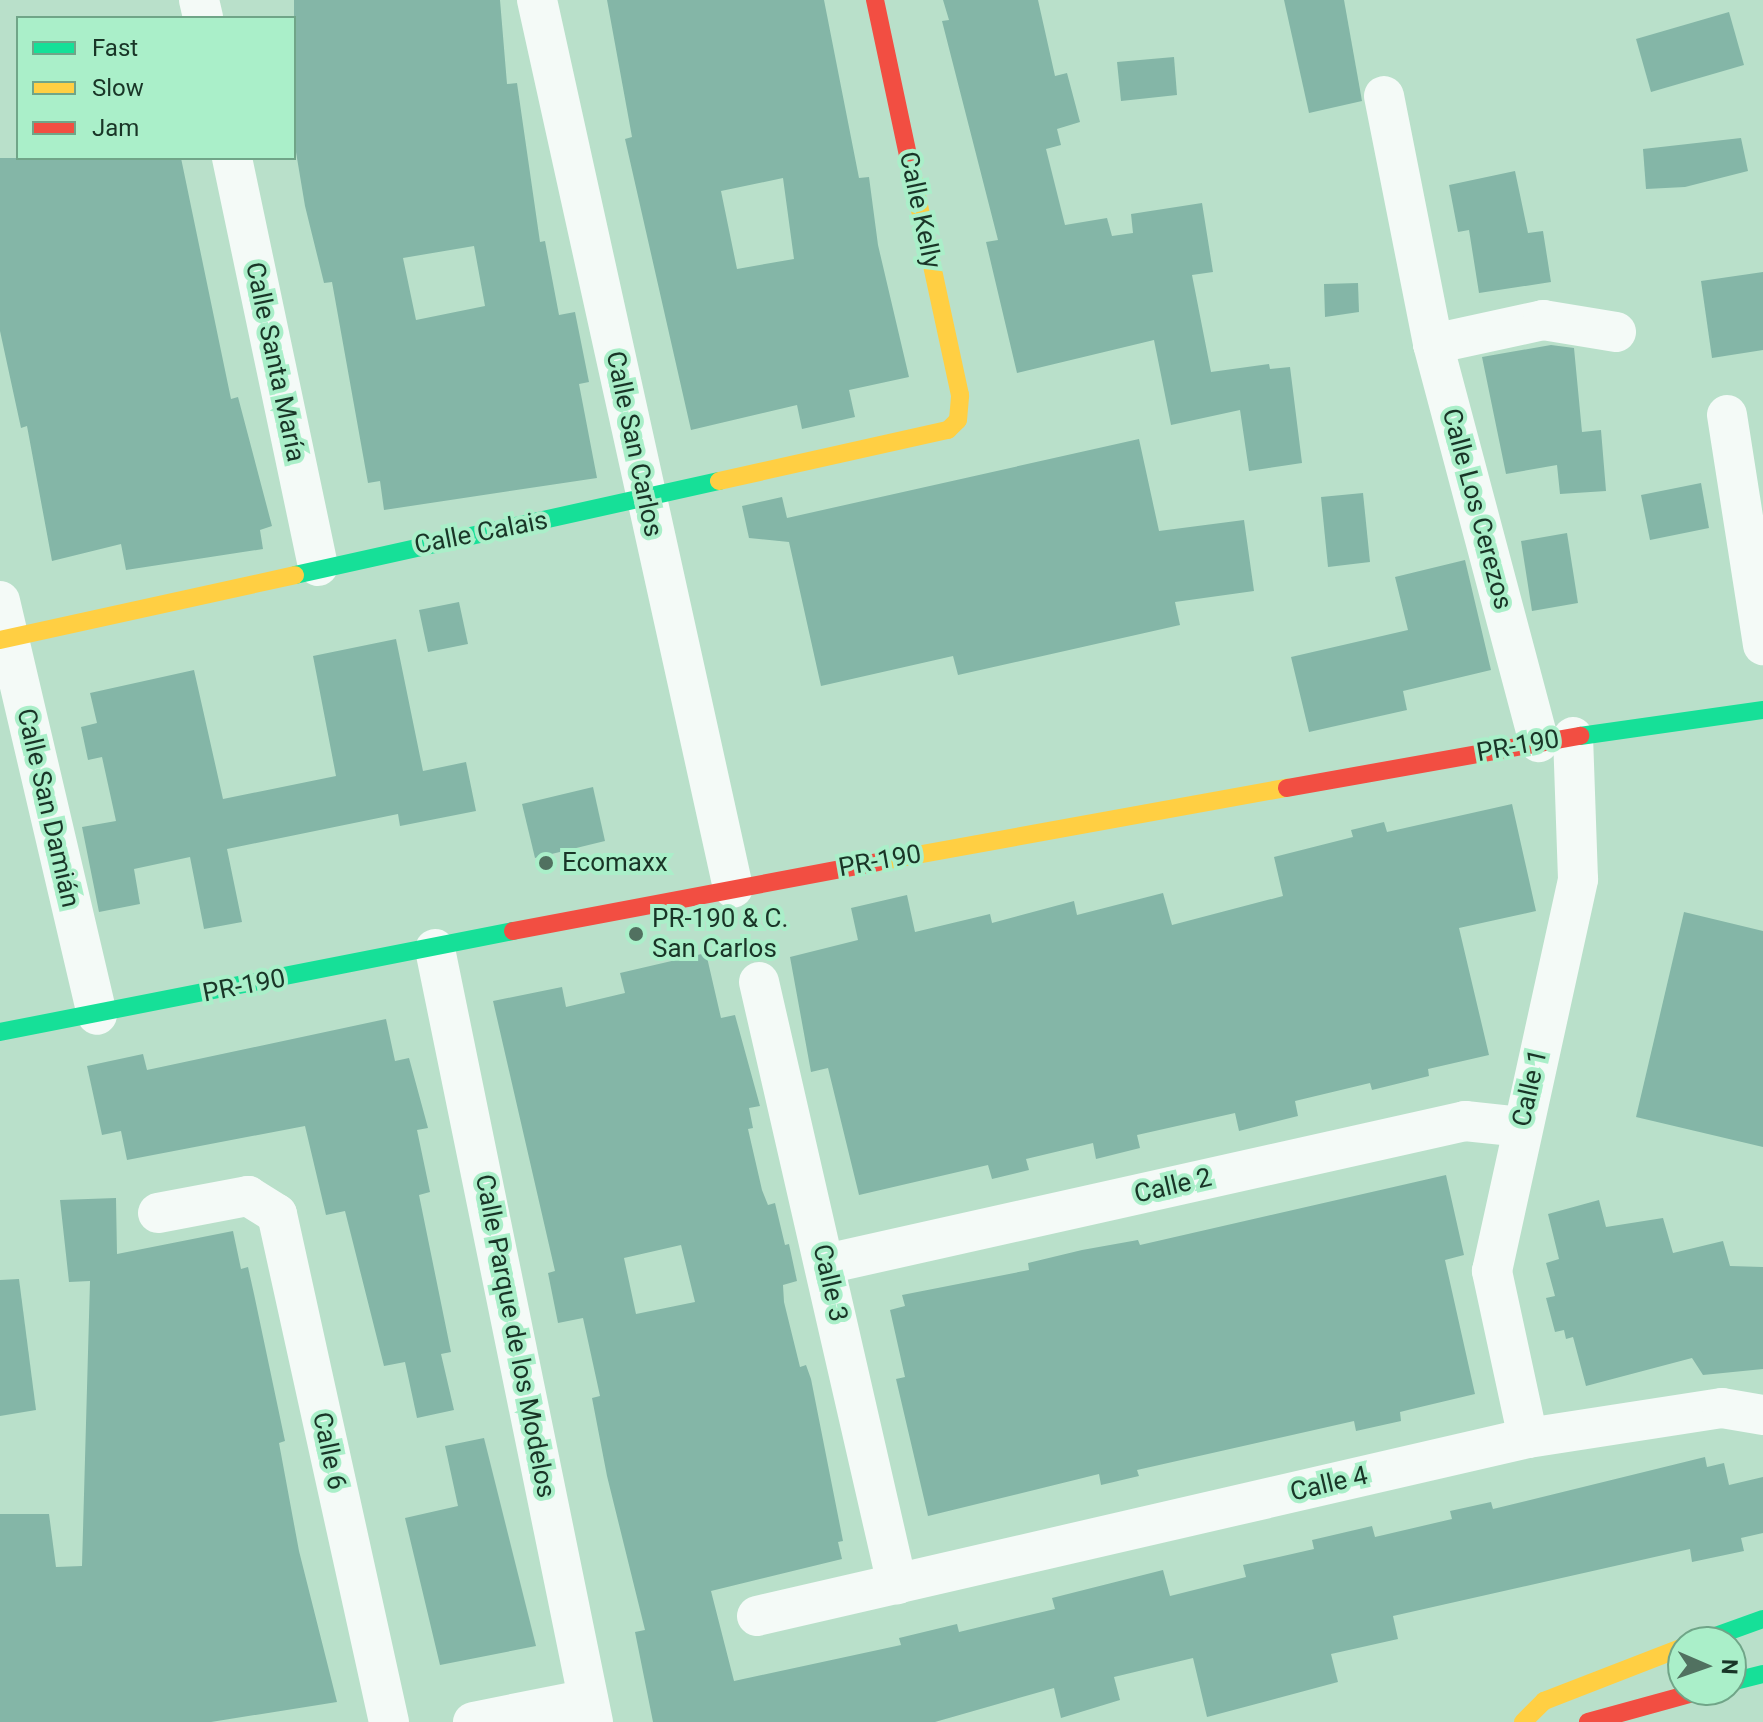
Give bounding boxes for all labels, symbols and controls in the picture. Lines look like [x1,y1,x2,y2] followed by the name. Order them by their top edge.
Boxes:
[16,16,296,160] legend
[92,34,138,62] text: Fast
[92,74,144,102] text: Slow
[92,114,139,142] text: Jam
[892,149,948,271] street label: Calle Kelly
[239,259,311,465] street label: Calle Santa María
[599,348,669,540] street label: Calle San Carlos
[1435,405,1519,613] street label: Calle Los Cerezos
[412,505,550,561] street label: Calle Calais
[10,706,86,910] street label: Calle San Damián
[1474,723,1562,769] street label: PR-190
[836,838,924,884] street label: PR-190
[562,847,668,879] place label: Ecomaxx
[537,854,555,872] marker: Ecomaxx
[652,903,788,964] place label: PR-190 & C. San Carlos
[627,925,645,943] marker: PR-190 & C. San Carlos
[200,963,288,1009] street label: PR-190
[1506,1046,1554,1130] street label: Calle 1
[1131,1162,1215,1210] street label: Calle 2
[468,1172,562,1500] street label: Calle Parque de los Modelos
[806,1241,854,1325] street label: Calle 3
[306,1409,352,1493] street label: Calle 6
[1287,1460,1371,1508] street label: Calle 4
[1667,1626,1747,1706] north arrow
[1717,1659,1742,1675] text: N

